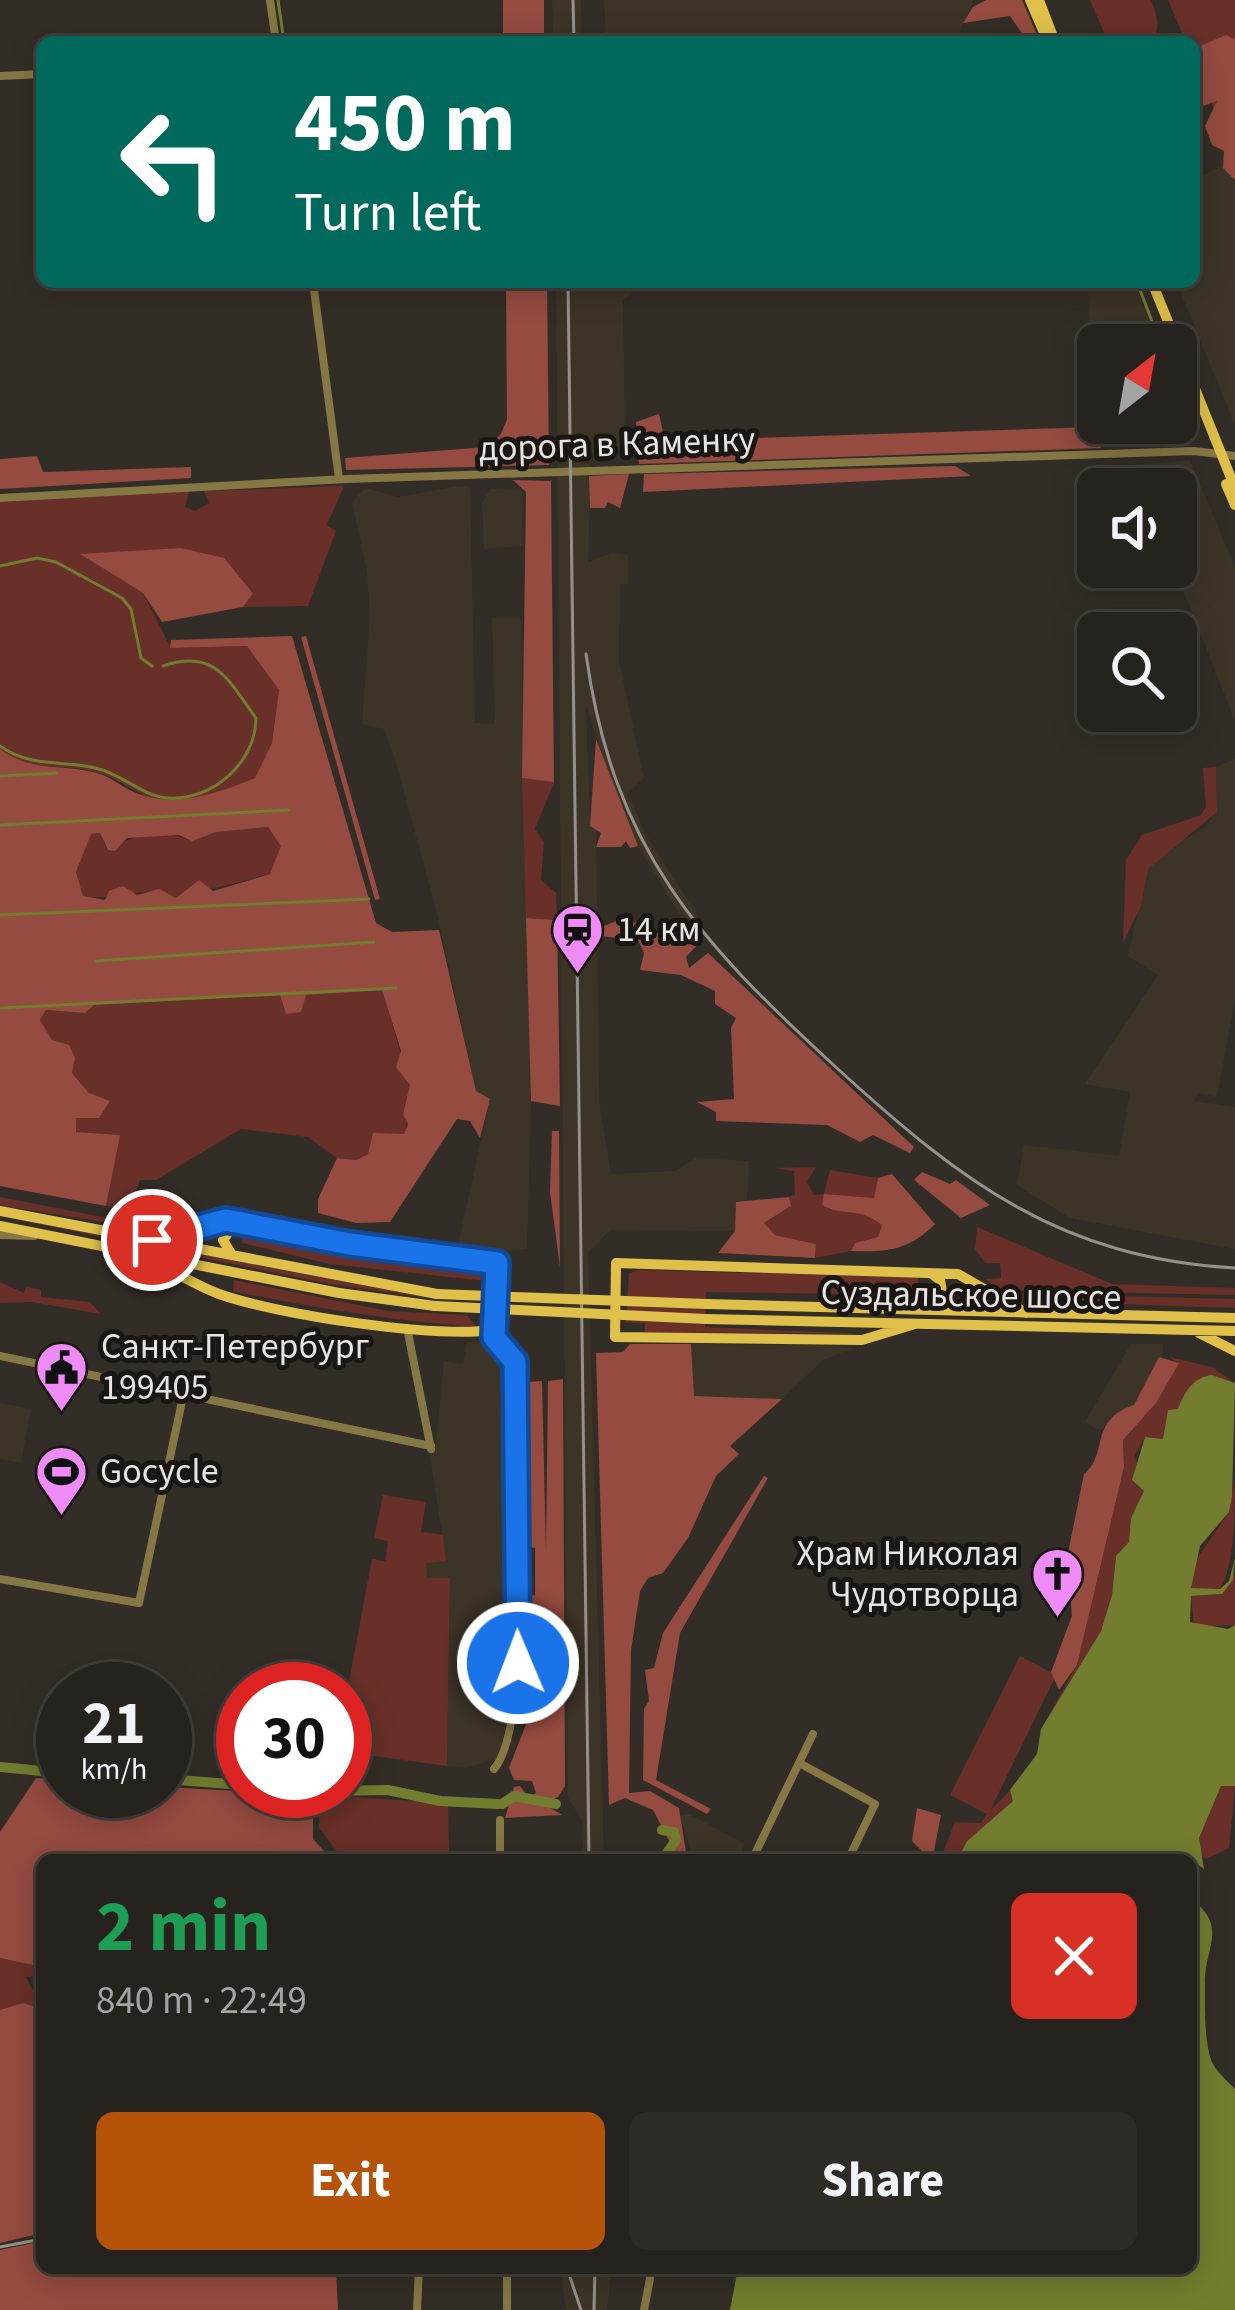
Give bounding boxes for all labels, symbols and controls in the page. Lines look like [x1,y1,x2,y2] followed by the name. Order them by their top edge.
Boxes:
[294,64,516,184] text: 450 m
[96,84,252,240] icon: left
[294,175,481,252] text: Turn left
[1077,324,1197,444] north arrow
[1077,324,1197,732] map controls
[478,414,756,474] street label: дорога в Каменку
[1077,468,1197,588] button: sound
[1077,612,1197,732] button: search
[550,901,606,975] station icon: 14 км
[617,904,701,955] place label: 14 км
[101,1189,203,1291] pin
[119,1207,185,1273] icon: arrive
[820,1267,1122,1323] street label: Суздальское шоссе
[101,1321,369,1413] place label: Санкт-Петербург 199405
[34,1339,90,1413] public building icon: Санкт-Петербург 199405
[33,1443,89,1517] sports icon: Gocycle
[100,1446,219,1497] place label: Gocycle
[797,1528,1019,1620] place label: Храм Николая Чудотворца
[1030,1546,1086,1620] church icon: Храм Николая Чудотворца
[455,1600,581,1726] position arrow
[216,1662,372,1818] speed limit sign: 30
[82,1682,146,1767] text: 21
[81,1748,147,1791] text: km/h
[96,1876,271,1979] text: 2 min
[1011,1893,1137,2019] button: close
[96,1973,307,2029] text: 840 m · 22:49
[96,2112,605,2250] button: Exit
[629,2112,1137,2250] button: Share

